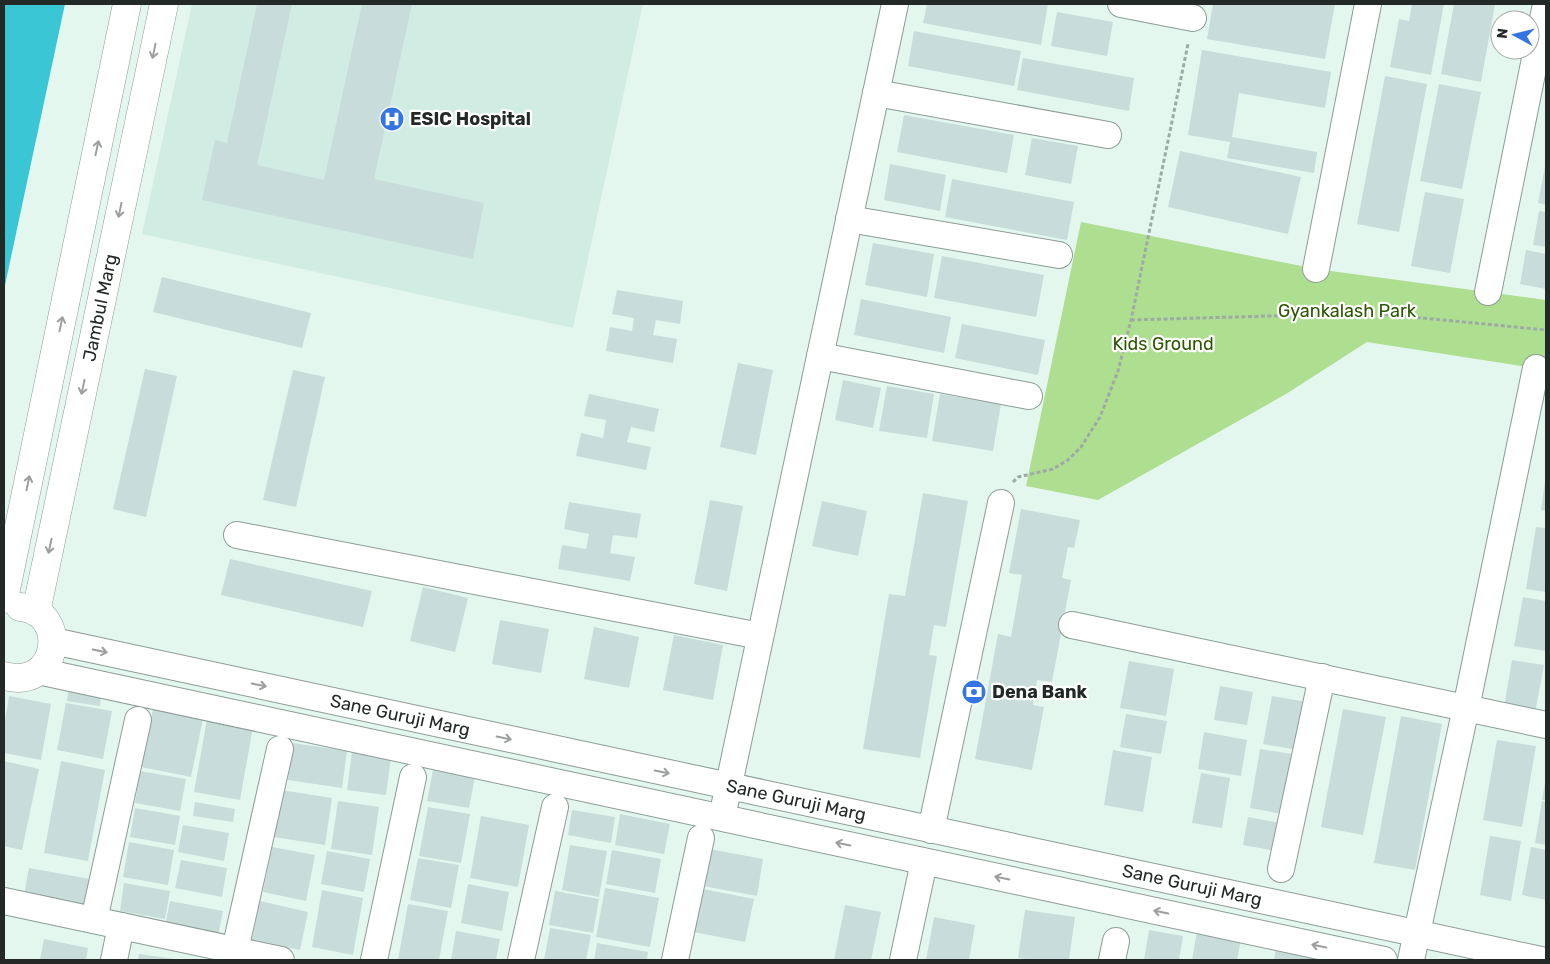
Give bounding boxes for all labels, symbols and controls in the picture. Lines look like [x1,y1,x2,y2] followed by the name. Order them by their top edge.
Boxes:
[1490,10,1540,60] north arrow
[1494,27,1512,40] text: N
[149,43,158,59] one-way arrow
[379,106,405,132] hospital icon: ESIC Hospital
[410,108,531,130] place label: ESIC Hospital
[93,140,102,156] one-way arrow
[115,202,125,218] one-way arrow
[78,252,122,363] street label: Jambul Marg
[1278,300,1417,322] park label: Gyankalash Park
[56,316,66,332] one-way arrow
[1112,333,1214,355] park label: Kids Ground
[78,378,88,394] one-way arrow
[24,475,33,491] one-way arrow
[45,537,54,553] one-way arrow
[92,647,108,657] one-way arrow
[961,679,987,705] bank icon: Dena Bank
[251,681,267,691] one-way arrow
[992,681,1087,703] place label: Dena Bank
[328,690,472,741] street label: Sane Guruji Marg
[495,734,511,743] one-way arrow
[654,768,670,777] one-way arrow
[724,775,868,826] street label: Sane Guruji Marg
[835,839,851,848] one-way arrow
[1120,860,1264,911] street label: Sane Guruji Marg
[994,873,1010,882] one-way arrow
[1153,907,1169,916] one-way arrow
[1312,941,1328,950] one-way arrow

